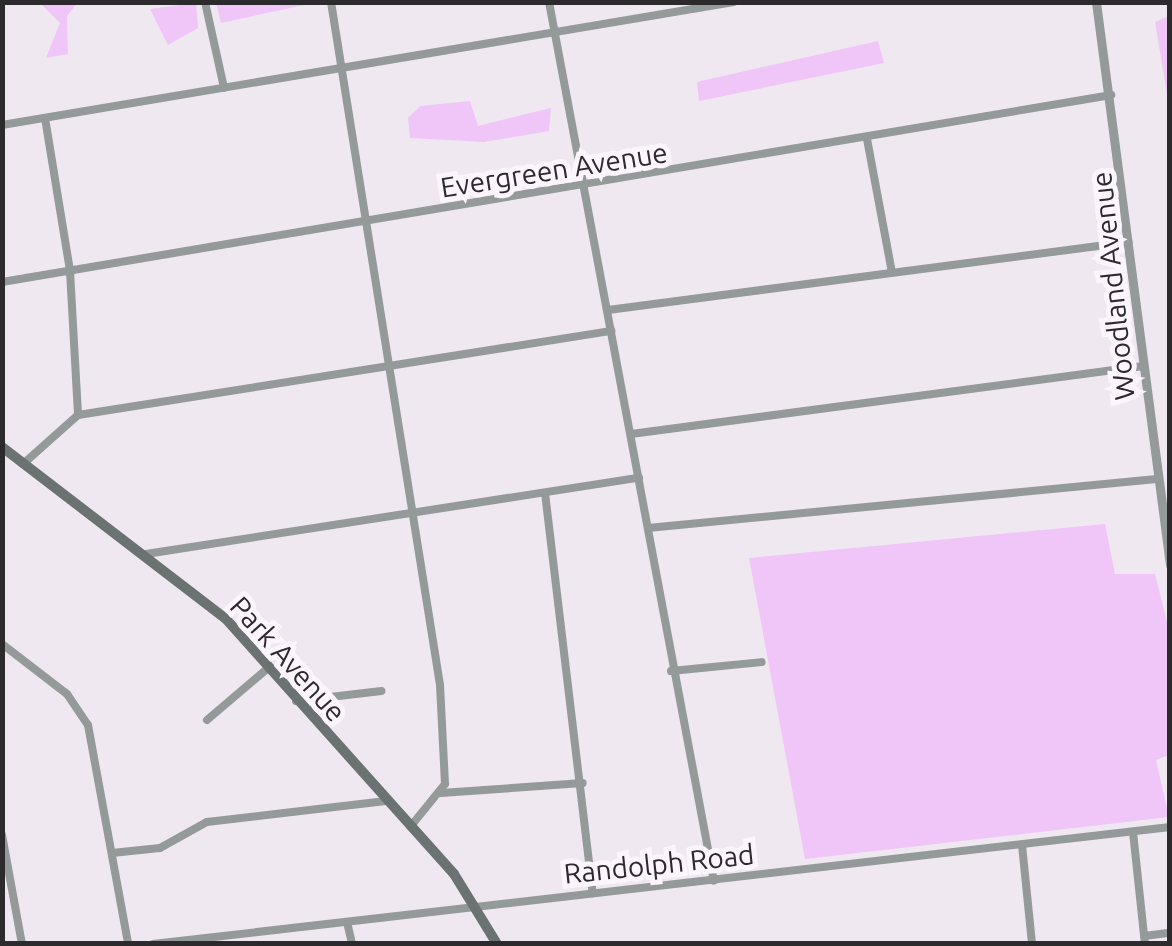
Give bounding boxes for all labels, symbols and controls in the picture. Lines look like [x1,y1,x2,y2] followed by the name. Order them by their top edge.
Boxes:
[438,135,670,205] street label: Evergreen Avenue
[1084,170,1142,402] street label: Woodland Avenue
[223,590,353,728] street label: Park Avenue
[562,837,756,891] street label: Randolph Road

